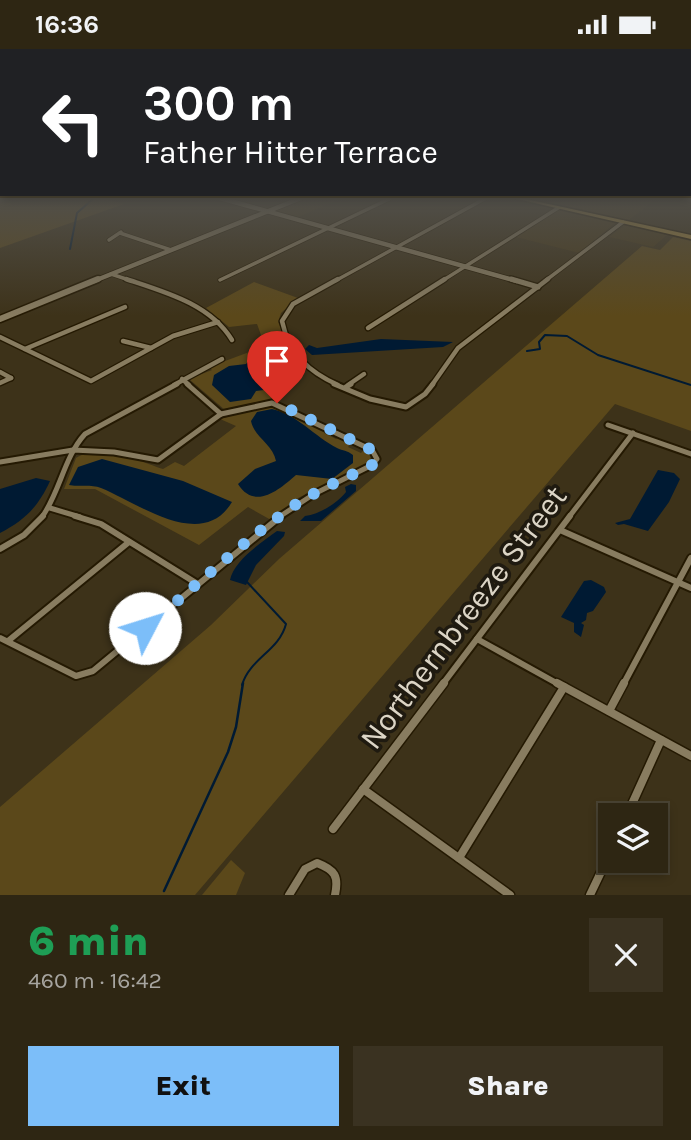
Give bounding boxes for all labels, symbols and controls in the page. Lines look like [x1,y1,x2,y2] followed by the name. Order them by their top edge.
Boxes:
[35,9,99,40] text: 16:36
[143,75,294,132] text: 300 m
[28,77,119,168] icon: left
[143,134,438,171] text: Father Hitter Terrace
[247,331,307,403] pin
[258,342,296,380] icon: arrive
[352,478,574,756] street label: Northernbreeze Street
[108,591,182,665] position arrow
[598,803,668,873] map controls
[598,803,668,873] button: layers
[28,916,149,966] text: 6 min
[589,918,663,992] button: close
[28,967,162,994] text: 460 m · 16:42
[28,1046,339,1126] button: Exit
[353,1046,663,1126] button: Share

